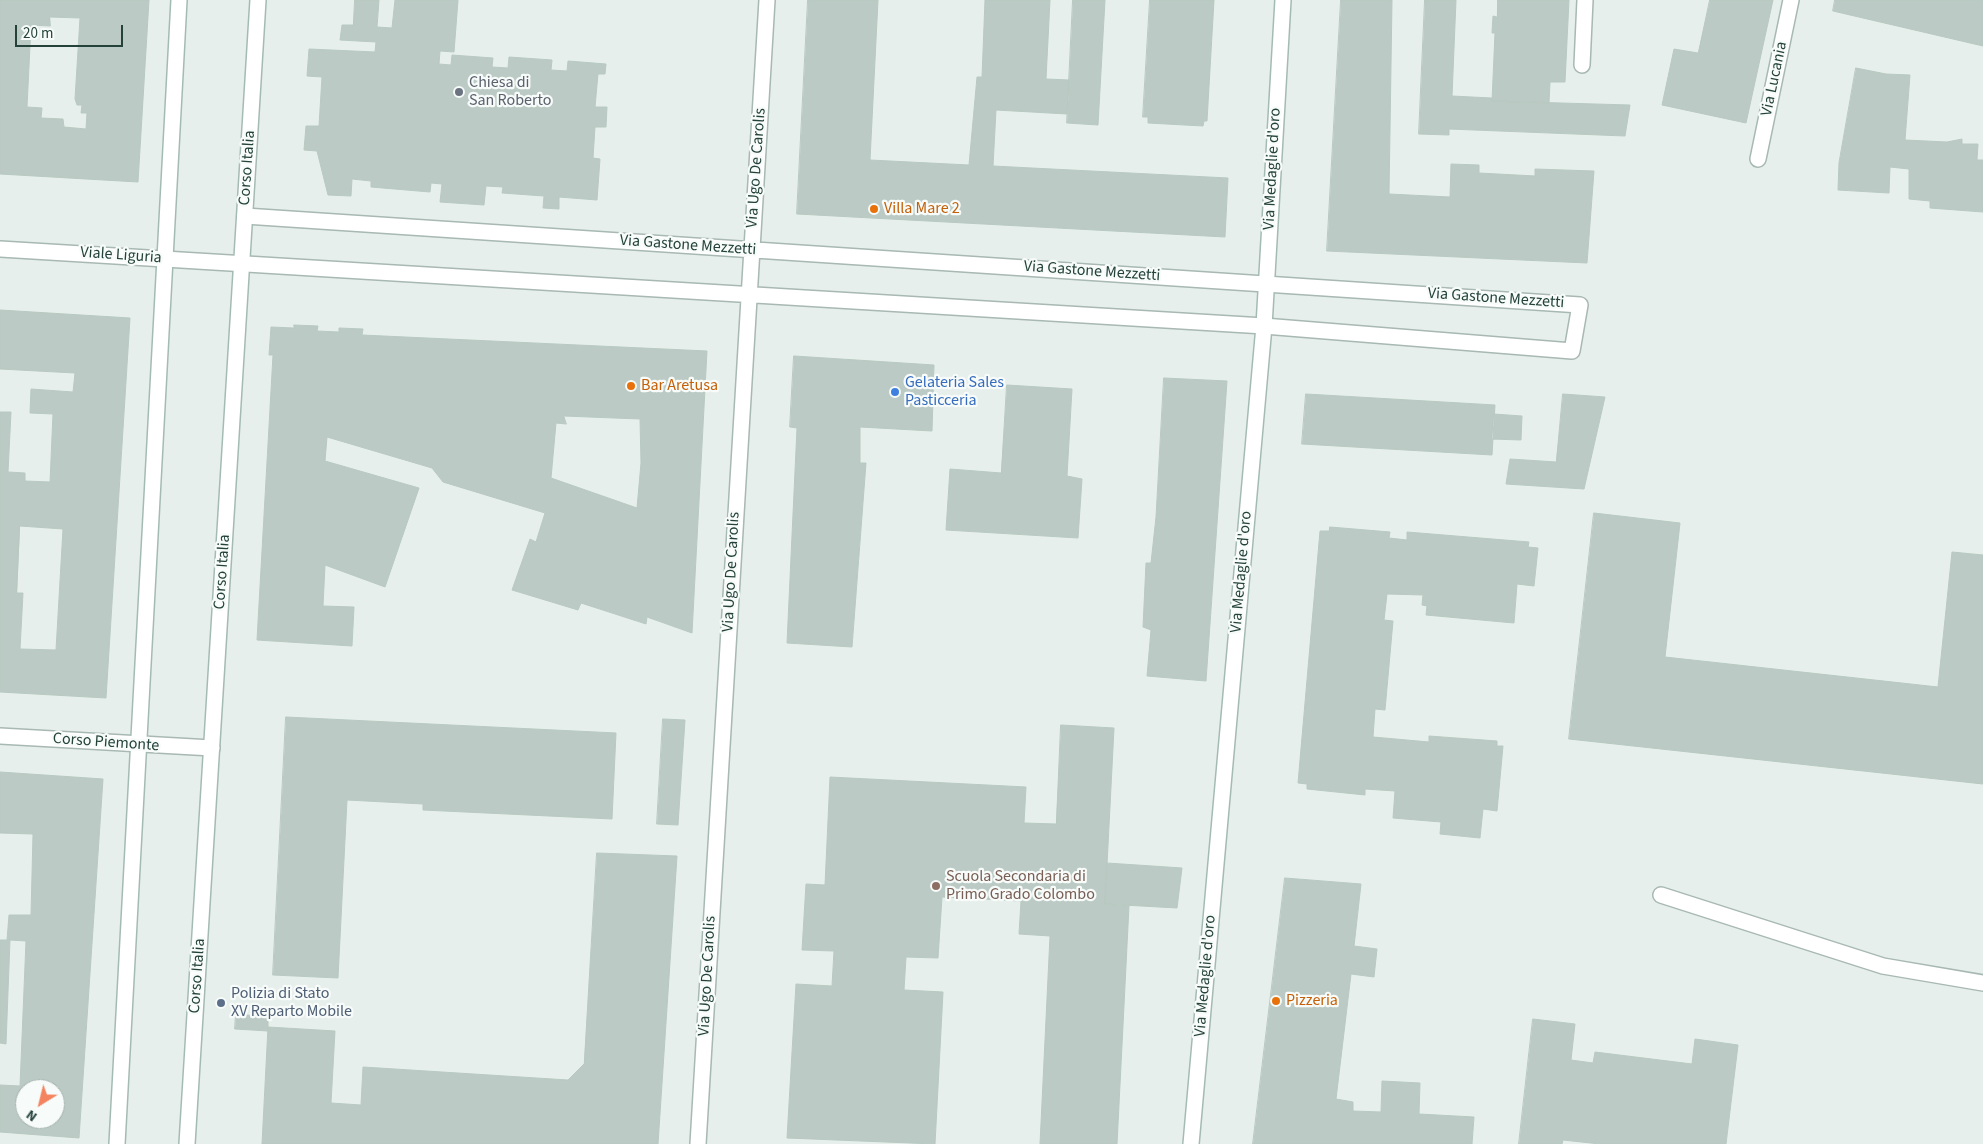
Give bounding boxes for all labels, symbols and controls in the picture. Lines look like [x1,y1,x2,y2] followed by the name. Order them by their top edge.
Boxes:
[18,15,125,47] scale bar
[23,23,53,44] text: 20 m
[1758,40,1792,118] street label: Via Lucania
[469,73,551,111] place label: Chiesa di San Roberto
[453,86,465,98] marker: Chiesa di San Roberto
[743,107,771,229] street label: Via Ugo De Carolis
[1260,107,1286,231] street label: Via Medaglie d'oro
[236,130,260,206] street label: Corso Italia
[884,199,960,219] place label: Villa Mare 2
[868,203,880,215] marker: Villa Mare 2
[619,232,757,260] street label: Via Gastone Mezzetti
[80,244,162,268] street label: Viale Liguria
[1023,258,1161,286] street label: Via Gastone Mezzetti
[1427,285,1565,313] street label: Via Gastone Mezzetti
[905,373,1004,411] place label: Gelateria Sales Pasticceria
[641,376,718,396] place label: Bar Aretusa
[625,380,637,392] marker: Bar Aretusa
[889,386,901,398] marker: Gelateria Sales Pasticceria
[1227,510,1257,634] street label: Via Medaglie d'oro
[719,511,745,633] street label: Via Ugo De Carolis
[211,534,235,610] street label: Corso Italia
[52,730,160,756] street label: Corso Piemonte
[946,867,1095,905] place label: Scuola Secondaria di Primo Grado Colombo
[930,880,942,892] marker: Scuola Secondaria di Primo Grado Colombo
[1191,914,1221,1038] street label: Via Medaglie d'oro
[695,915,721,1037] street label: Via Ugo De Carolis
[186,938,210,1014] street label: Corso Italia
[231,984,352,1022] place label: Polizia di Stato XV Reparto Mobile
[1286,991,1338,1011] place label: Pizzeria
[1270,995,1282,1007] marker: Pizzeria
[215,997,227,1009] marker: Polizia di Stato XV Reparto Mobile
[15,1079,65,1129] north arrow
[22,1104,41,1126] text: N

